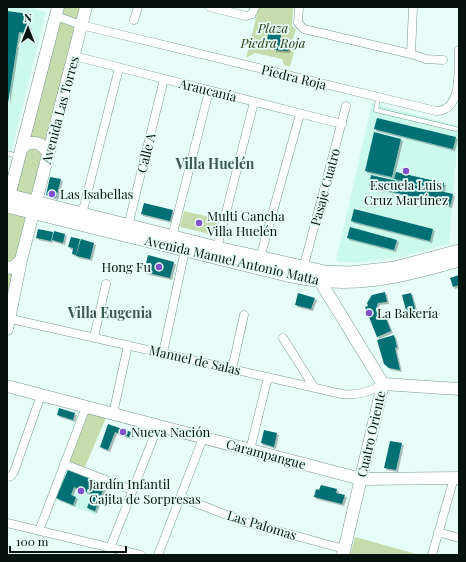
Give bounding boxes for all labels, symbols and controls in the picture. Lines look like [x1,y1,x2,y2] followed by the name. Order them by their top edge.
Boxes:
[8,8,48,48] north arrow
[24,10,32,25] text: N
[240,19,306,51] park label: Plaza Piedra Roja
[37,54,82,167] street label: Avenida Las Torres
[260,60,329,93] street label: Piedra Roja
[177,74,239,105] street label: Araucanía
[132,130,159,174] street label: Calle A
[306,146,343,228] street label: Pasaje Cuatro
[175,154,255,173] district label: Villa Huelén
[401,166,411,176] marker: Escuela Luis Cruz Martínez
[364,176,448,208] place label: Escuela Luis Cruz Martínez
[60,185,134,202] place label: Las Isabellas
[47,189,57,199] marker: Las Isabellas
[206,207,285,239] place label: Multi Cancha Villa Huelén
[194,218,204,228] marker: Multi Cancha Villa Huelén
[142,231,321,288] street label: Avenida Manuel Antonio Matta
[102,258,151,275] place label: Hong Fu
[154,262,164,272] marker: Hong Fu
[67,303,153,322] district label: Villa Eugenia
[377,304,439,321] place label: La Bakería
[364,308,374,318] marker: La Bakería
[148,341,243,378] street label: Manuel de Salas
[352,389,389,479] street label: Cuatro Oriente
[131,423,211,440] place label: Nueva Nación
[118,427,128,437] marker: Nueva Nación
[224,435,308,472] street label: Carampangue
[88,475,201,507] place label: Jardín Infantil Cajita de Sorpresas
[76,486,86,496] marker: Jardín Infantil Cajita de Sorpresas
[225,506,299,543] street label: Las Palomas
[10,528,126,554] scale bar
[16,533,49,549] text: 100 m

